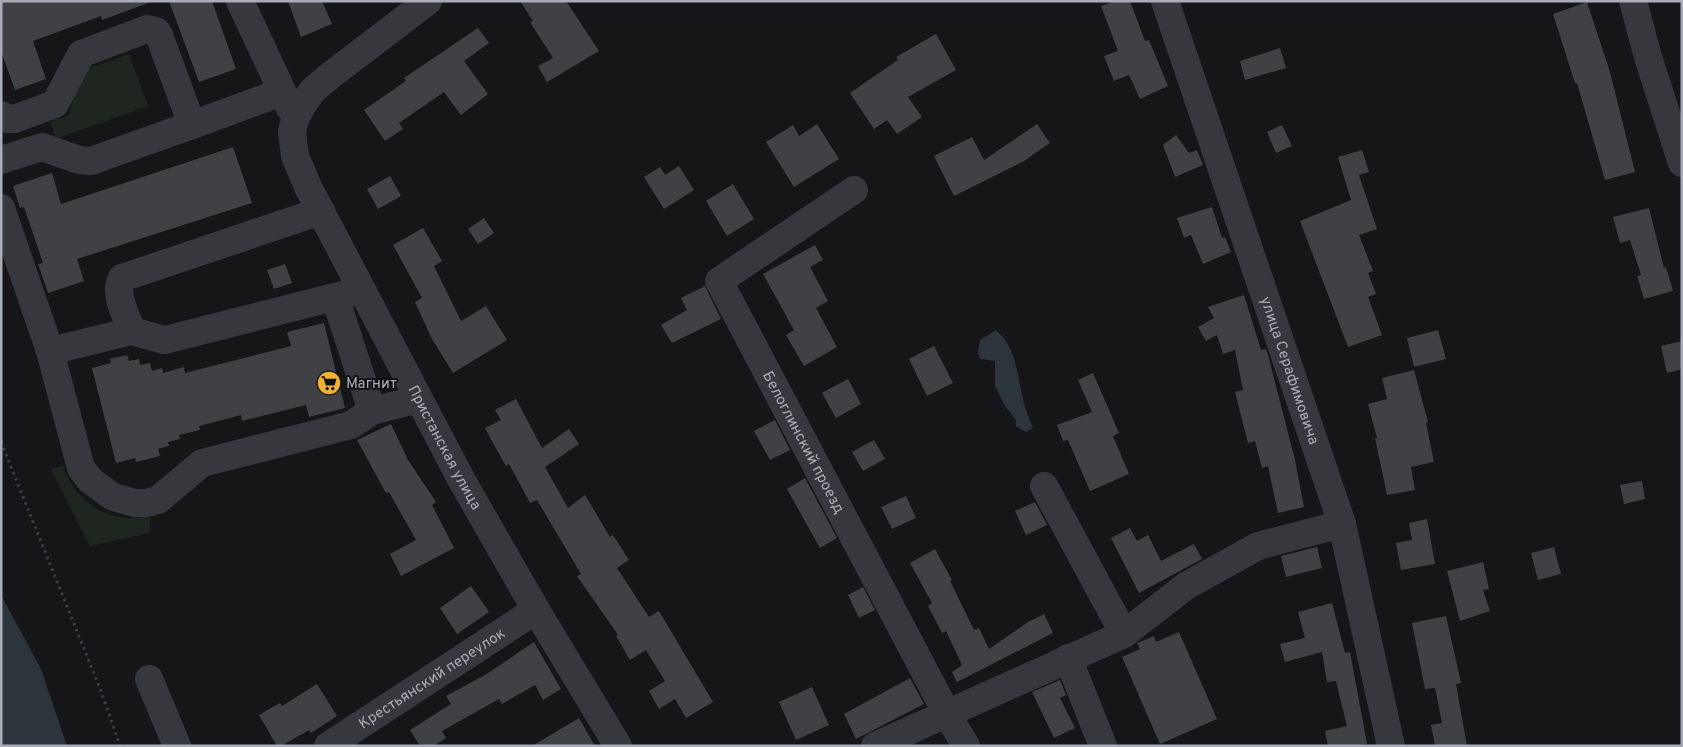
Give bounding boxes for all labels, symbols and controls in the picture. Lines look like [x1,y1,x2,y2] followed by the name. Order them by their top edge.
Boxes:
[1255,294,1322,447] street label: улица Серафимовича
[757,368,848,518] street label: Белоглинский проезд
[316,370,342,396] supermarket icon: Магнит
[346,375,397,394] place label: Магнит
[403,383,485,514] street label: Пристанская улица
[356,625,510,734] street label: Крестьянский переулок

